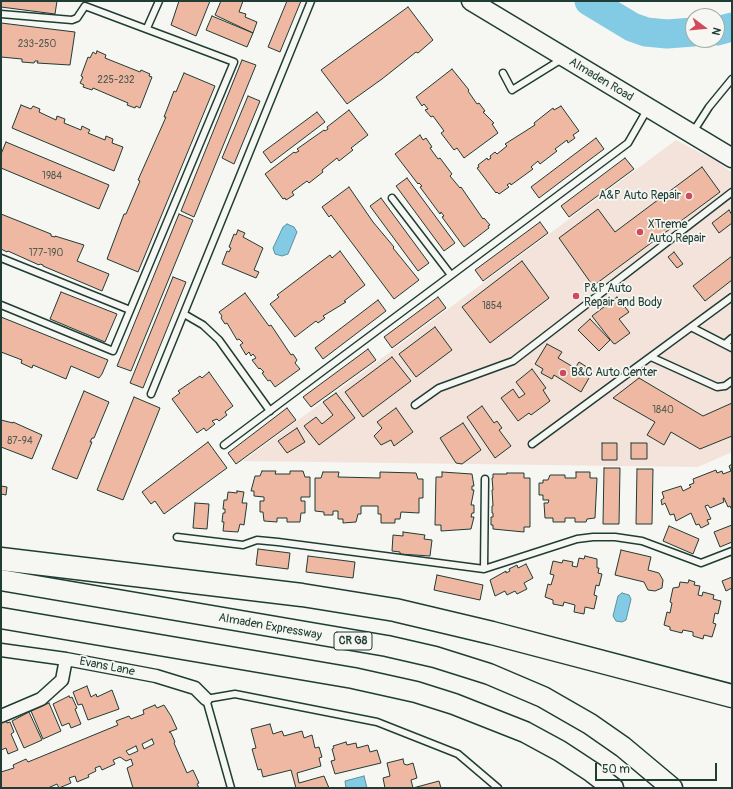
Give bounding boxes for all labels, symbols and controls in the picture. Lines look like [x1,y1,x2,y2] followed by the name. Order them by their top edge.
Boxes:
[685,8,725,48] north arrow
[709,26,723,37] text: N
[18,38,56,50] house number: 233-250
[566,55,636,105] street label: Almaden Road
[97,74,135,86] house number: 225-232
[42,170,62,182] house number: 1984
[599,189,681,203] place label: A&P Auto Repair
[684,191,694,201] marker: A&P Auto Repair
[648,218,706,246] place label: XTreme Auto Repair
[635,227,645,237] marker: XTreme Auto Repair
[29,247,63,259] house number: 177-190
[584,282,662,310] place label: P&P Auto Repair and Body
[571,291,581,301] marker: P&P Auto Repair and Body
[482,300,502,312] house number: 1854
[571,366,657,380] place label: B&C Auto Center
[558,368,568,378] marker: B&C Auto Center
[652,404,674,416] house number: 1840
[7,435,33,447] house number: 87-94
[217,611,323,643] street label: Almaden Expressway
[334,632,372,650] road number: CR G8
[78,655,136,679] street label: Evans Lane
[597,755,719,781] scale bar
[602,762,630,777] text: 50 m

